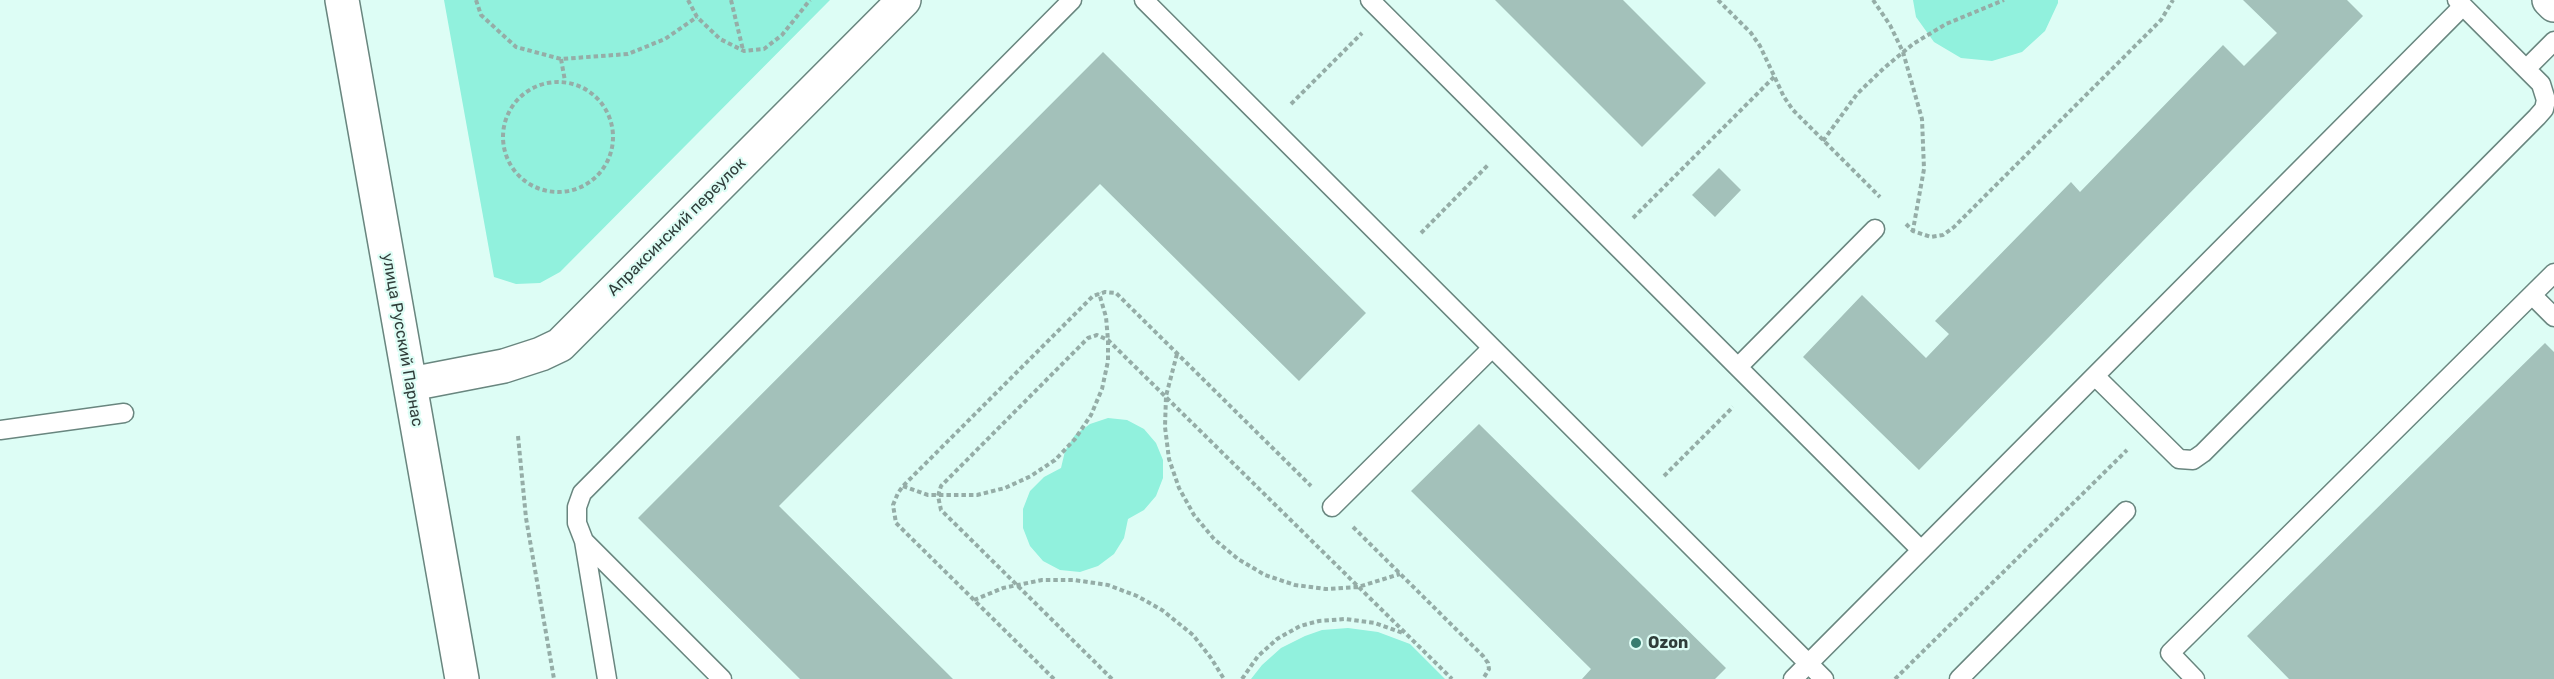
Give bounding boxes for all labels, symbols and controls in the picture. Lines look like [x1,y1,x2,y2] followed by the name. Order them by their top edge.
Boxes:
[604,154,750,300] street label: Апраксинский переулок
[377,252,427,428] street label: улица Русский Парнас
[1648,633,1688,653] place label: Ozon
[1629,636,1643,650] marker: Ozon

